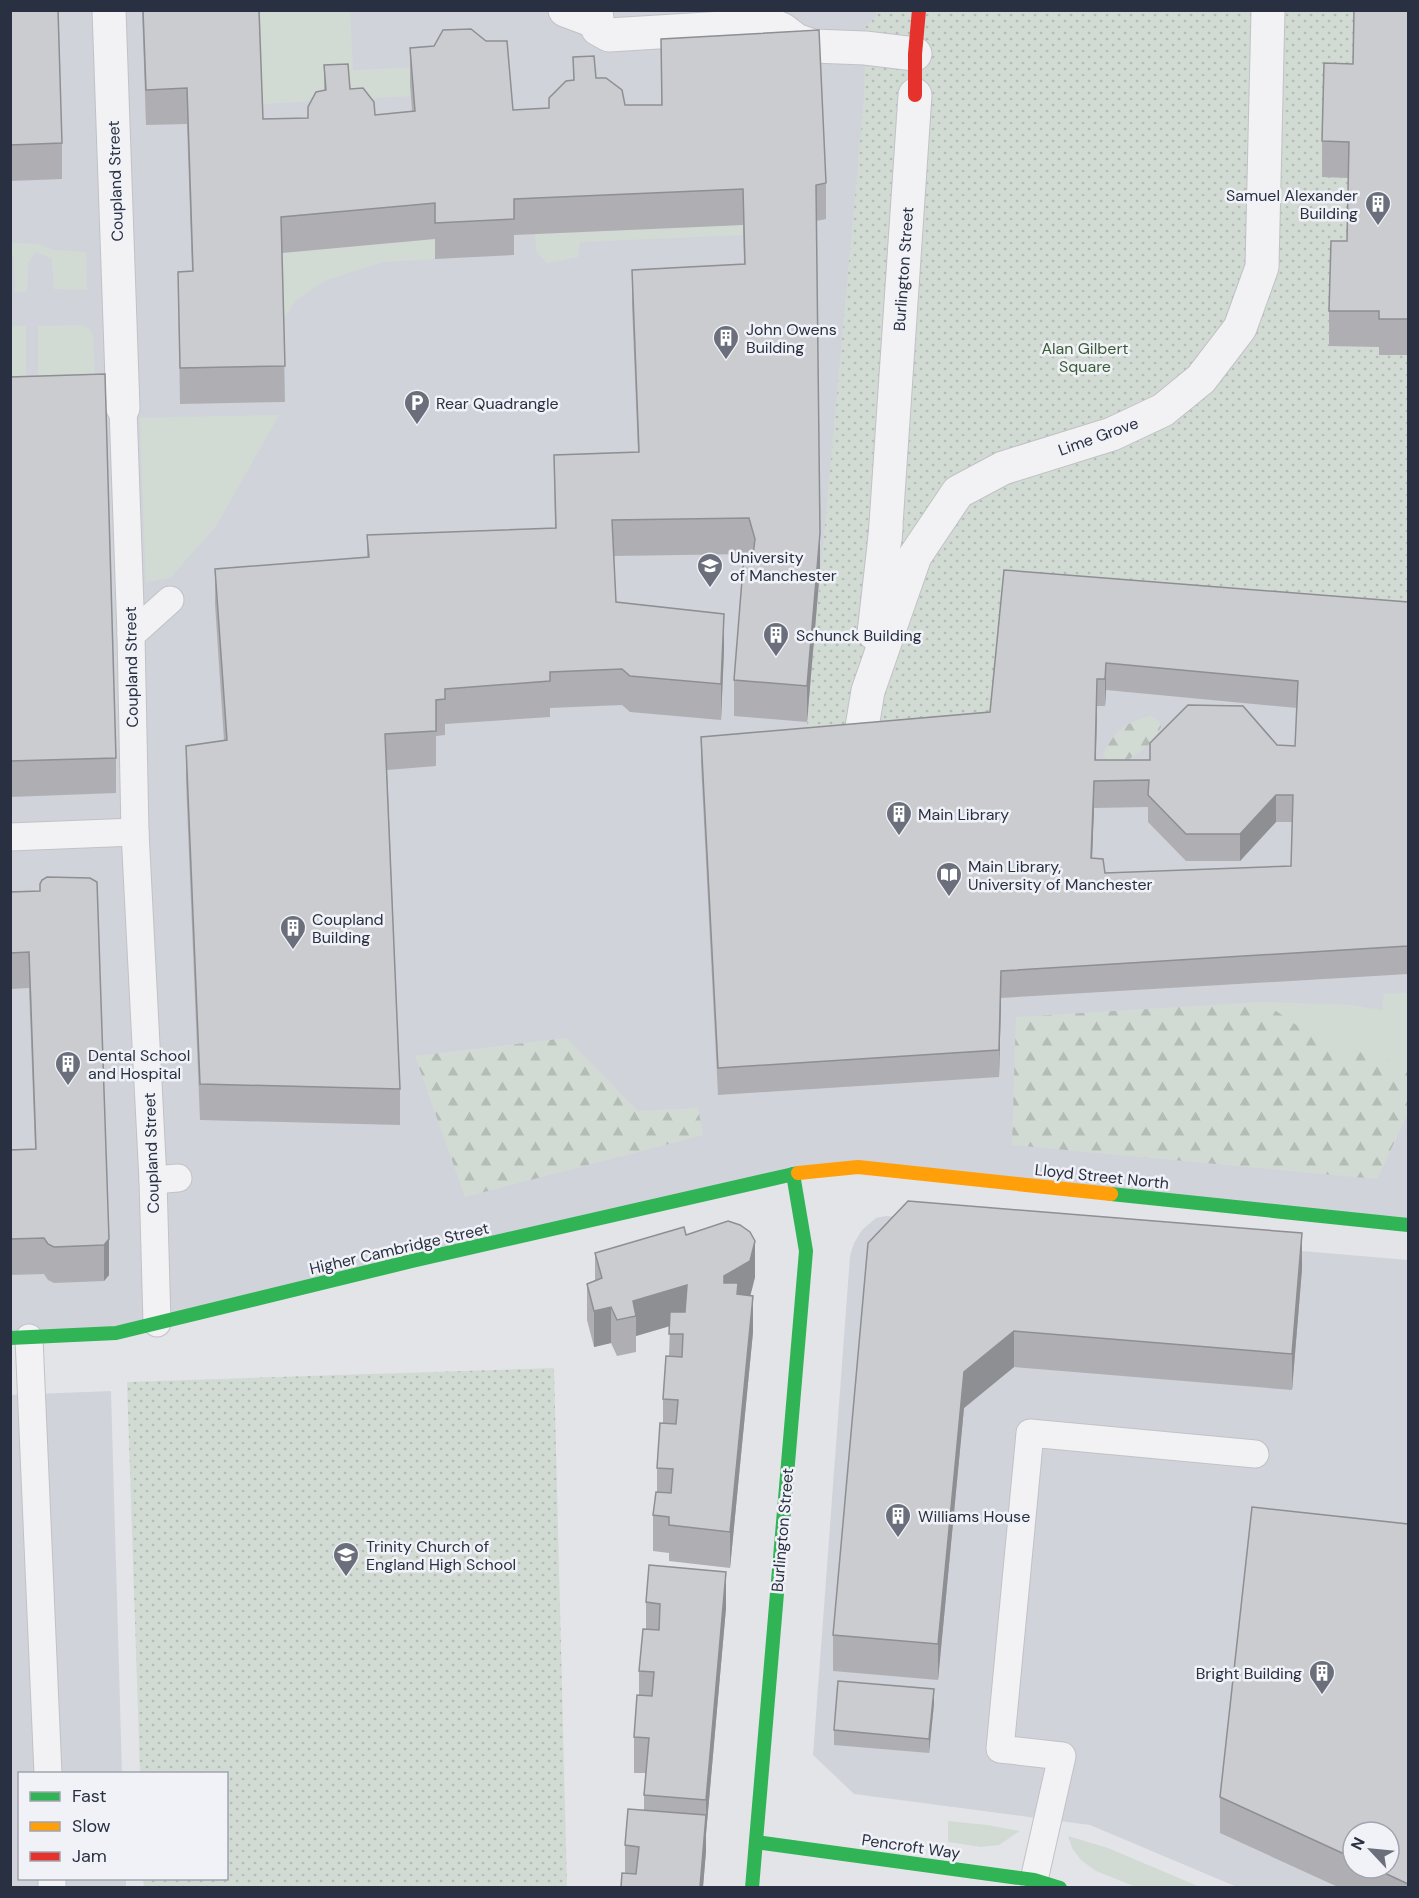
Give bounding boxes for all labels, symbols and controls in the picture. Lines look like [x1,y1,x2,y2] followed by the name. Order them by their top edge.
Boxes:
[103,120,128,242] street label: Coupland Street
[1226,185,1358,224] place label: Samuel Alexander Building
[1363,189,1393,227] building icon: Samuel Alexander Building
[889,206,918,332] street label: Burlington Street
[746,319,837,358] place label: John Owens Building
[711,323,741,361] building icon: John Owens Building
[1041,338,1129,377] park label: Alan Gilbert Square
[402,388,432,426] parking icon: Rear Quadrangle
[436,393,559,414] place label: Rear Quadrangle
[1055,412,1141,461] street label: Lime Grove
[730,547,837,586] place label: University of Manchester
[695,551,725,589] school or university icon: University of Manchester
[120,606,143,728] street label: Coupland Street
[761,620,791,658] building icon: Schunck Building
[796,625,922,646] place label: Schunck Building
[884,799,914,837] building icon: Main Library
[918,804,1009,825] place label: Main Library
[968,856,1153,895] place label: Main Library, University of Manchester
[934,860,964,898] library icon: Main Library, University of Manchester
[312,909,384,948] place label: Coupland Building
[278,913,308,951] building icon: Coupland Building
[88,1045,190,1084] place label: Dental School and Hospital
[53,1049,83,1087] building icon: Dental School and Hospital
[139,1092,164,1214] street label: Coupland Street
[1034,1159,1170,1194] street label: Lloyd Street North
[307,1218,491,1279] street label: Higher Cambridge Street
[767,1467,798,1593] street label: Burlington Street
[883,1501,913,1539] building icon: Williams House
[918,1506,1030,1527] place label: Williams House
[366,1536,516,1575] place label: Trinity Church of England High School
[331,1540,361,1578] school or university icon: Trinity Church of England High School
[1307,1658,1337,1696] building icon: Bright Building
[1196,1663,1302,1684] place label: Bright Building
[18,1772,228,1880] legend
[72,1784,107,1808] text: Fast
[72,1814,111,1838] text: Slow
[1341,1820,1401,1880] north arrow
[860,1829,962,1864] street label: Pencroft Way
[1346,1834,1370,1853] text: N
[72,1844,107,1868] text: Jam

